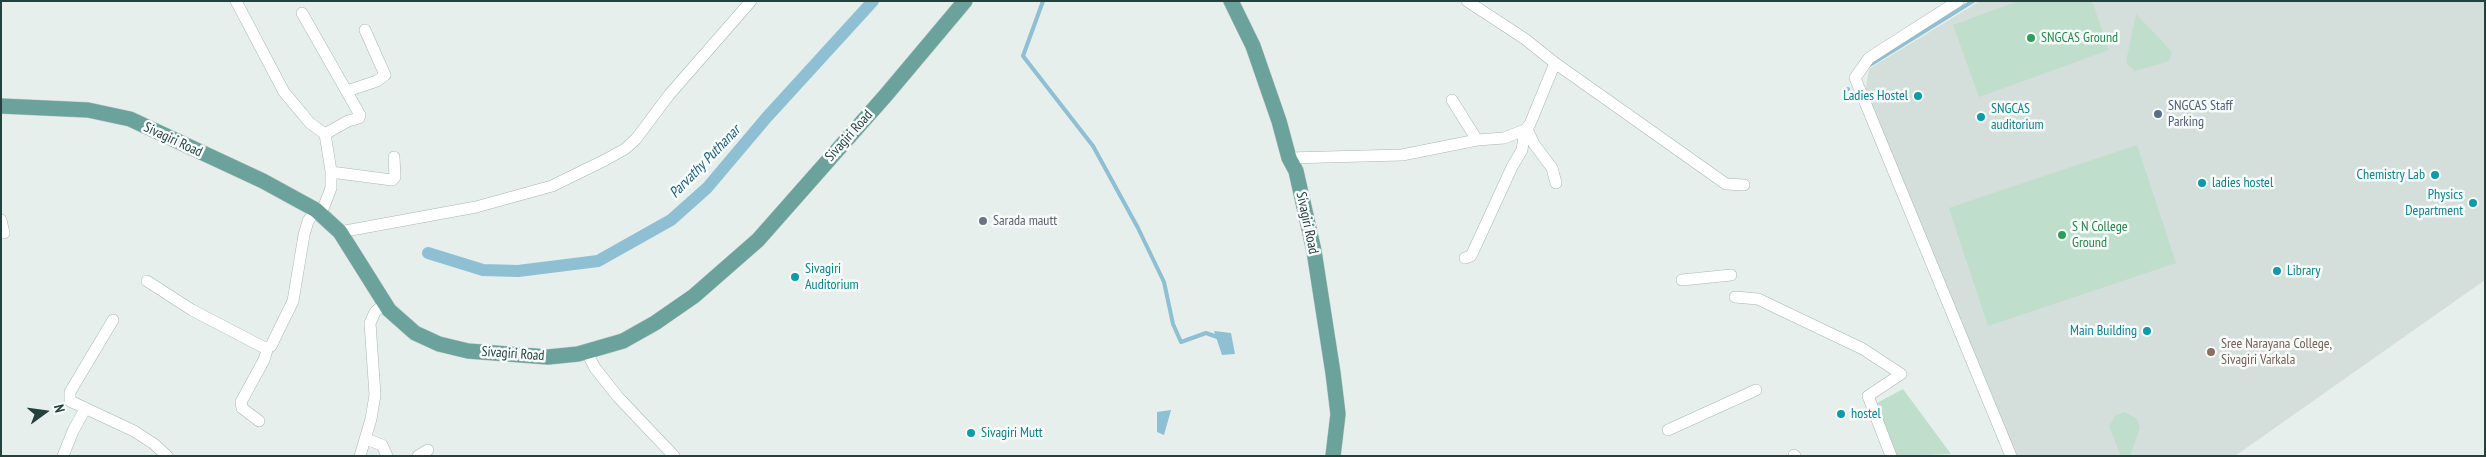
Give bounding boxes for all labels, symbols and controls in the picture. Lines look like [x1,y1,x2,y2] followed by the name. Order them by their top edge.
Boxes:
[2041,30,2118,46] place label: SNGCAS Ground
[2025,32,2037,44] marker: SNGCAS Ground
[1843,88,1908,104] place label: Ladies Hostel
[1912,90,1924,102] marker: Ladies Hostel
[2168,98,2233,130] place label: SNGCAS Staff Parking
[1991,101,2044,134] place label: SNGCAS auditorium
[822,107,876,165] street label: Sivagiri Road
[2152,108,2164,120] marker: SNGCAS Staff Parking
[1975,111,1987,123] marker: SNGCAS auditorium
[141,119,205,161] street label: Sivagiri Road
[666,122,744,202] water label: Parvathy Puthanar
[2357,167,2425,183] place label: Chemistry Lab
[2429,169,2441,181] marker: Chemistry Lab
[2212,175,2273,191] place label: ladies hostel
[2196,177,2208,189] marker: ladies hostel
[2405,187,2463,220] place label: Physics Department
[1292,191,1322,255] street label: Sivagiri Road
[2467,197,2479,209] marker: Physics Department
[993,213,1057,229] place label: Sarada mautt
[977,215,989,227] marker: Sarada mautt
[2072,219,2128,252] place label: S N College Ground
[2056,229,2068,241] marker: S N College Ground
[805,261,859,294] place label: Sivagiri Auditorium
[2287,263,2320,279] place label: Library
[2271,265,2283,277] marker: Library
[789,271,801,283] marker: Sivagiri Auditorium
[2070,323,2137,339] place label: Main Building
[2141,325,2153,337] marker: Main Building
[2221,336,2332,368] place label: Sree Narayana College, Sivagiri Varkala
[481,343,545,365] street label: Sivagiri Road
[2205,346,2217,358] marker: Sree Narayana College, Sivagiri Varkala
[20,387,70,437] north arrow
[50,403,69,414] text: N
[1851,406,1881,422] place label: hostel
[1835,408,1847,420] marker: hostel
[981,425,1043,441] place label: Sivagiri Mutt
[965,427,977,439] marker: Sivagiri Mutt

